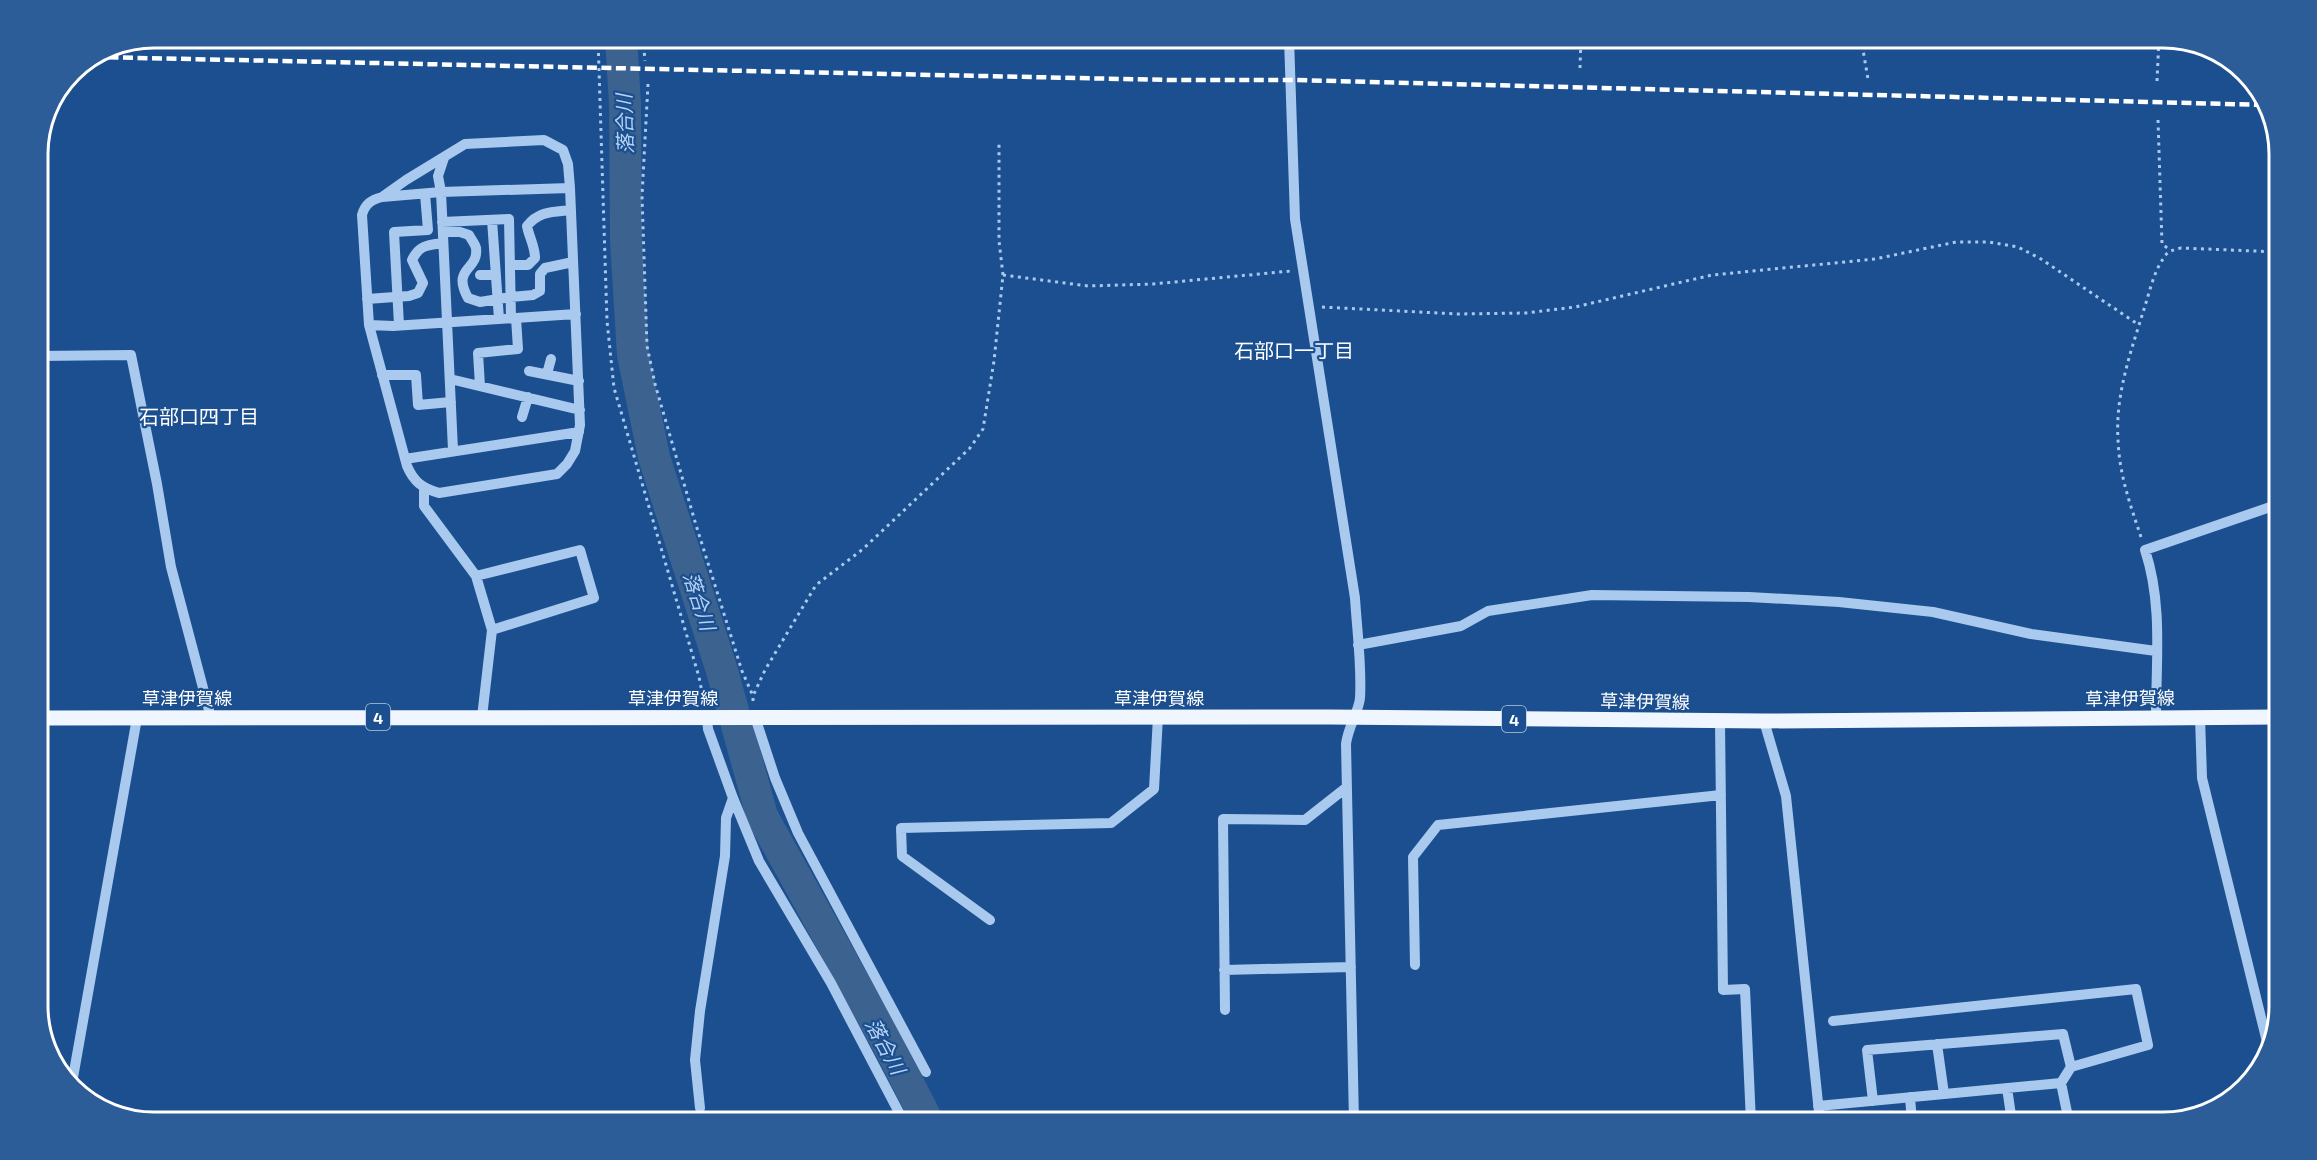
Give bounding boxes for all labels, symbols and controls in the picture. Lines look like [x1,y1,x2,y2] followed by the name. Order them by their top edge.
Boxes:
[611,92,637,154] water label: 落合川
[1234,338,1354,362] district label: 石部口一丁目
[139,404,259,428] district label: 石部口四丁目
[679,569,721,635] water label: 落合川
[2085,686,2175,710] street label: 草津伊賀線
[142,687,232,709] street label: 草津伊賀線
[628,687,718,709] street label: 草津伊賀線
[1114,687,1204,709] street label: 草津伊賀線
[1600,689,1690,713] street label: 草津伊賀線
[366,704,390,730] road number: 4
[1502,706,1526,732] road number: 4
[861,1014,912,1080] water label: 落合川

